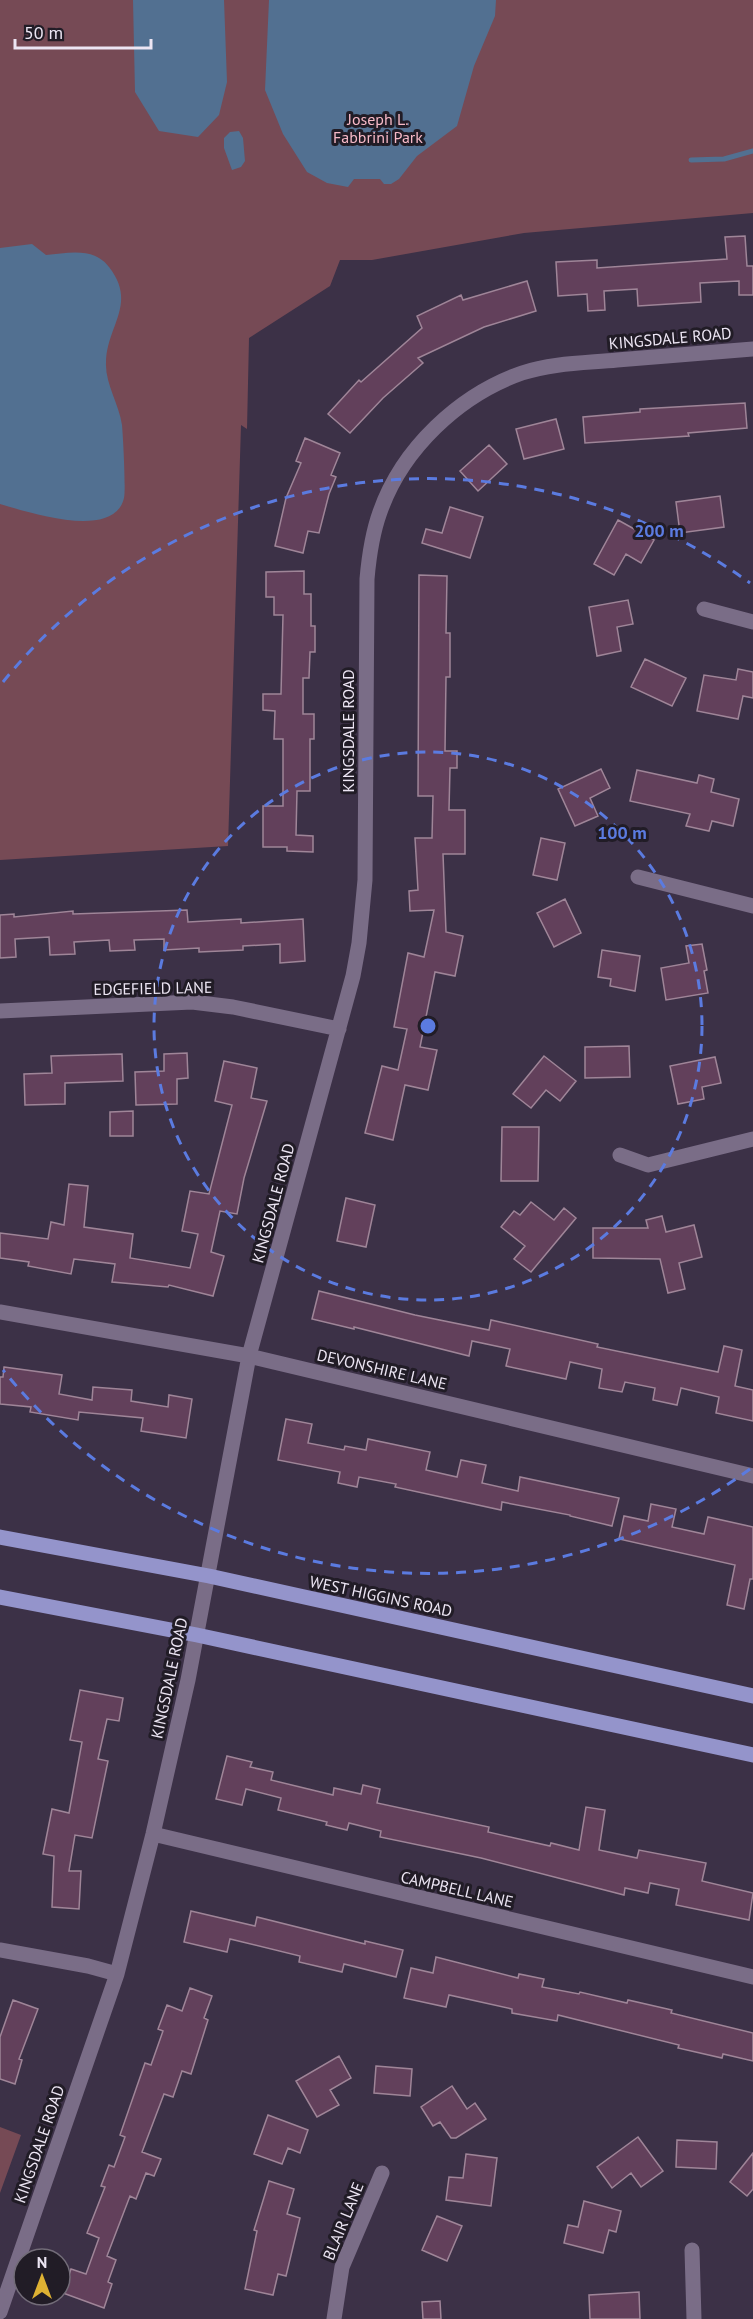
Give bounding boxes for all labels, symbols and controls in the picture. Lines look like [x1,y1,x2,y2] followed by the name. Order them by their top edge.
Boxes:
[15,12,152,50] scale bar
[24,21,63,44] text: 50 m
[333,109,423,147] park label: Joseph L. Fabbrini Park
[608,323,732,353] street label: KINGSDALE ROAD
[634,519,684,542] text: 200 m
[338,669,358,793] street label: KINGSDALE ROAD
[597,821,647,844] text: 100 m
[93,977,213,999] street label: EDGEFIELD LANE
[418,1016,438,1036] centre of rings
[247,1141,299,1265] street label: KINGSDALE ROAD
[315,1344,449,1394] street label: DEVONSHIRE LANE
[308,1571,454,1621] street label: WEST HIGGINS ROAD
[146,1616,192,1740] street label: KINGSDALE ROAD
[399,1866,515,1912] street label: CAMPBELL LANE
[9,2082,69,2206] street label: KINGSDALE ROAD
[318,2179,368,2263] street label: BLAIR LANE
[12,2247,72,2307] north arrow
[37,2252,47,2272] text: N

